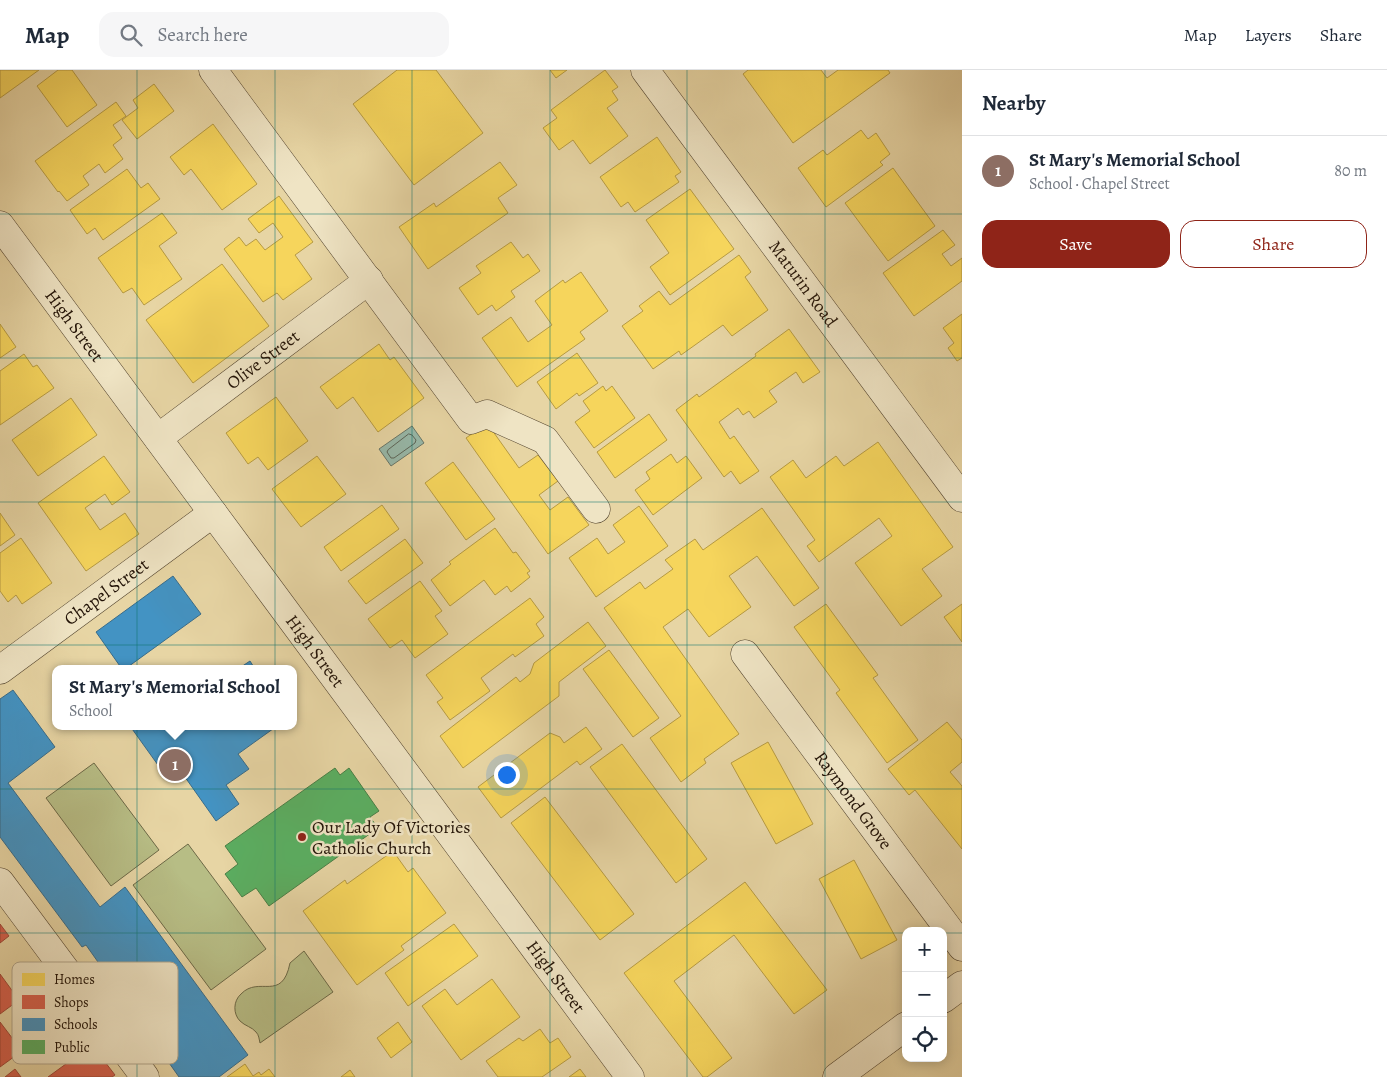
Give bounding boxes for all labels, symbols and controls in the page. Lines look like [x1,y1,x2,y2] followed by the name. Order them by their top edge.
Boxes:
[99,12,449,57] search box
[25,19,69,51] text: Map
[117,21,145,49] icon: search
[157,22,248,48] text: Search here
[1184,23,1217,47] text: Map
[1245,23,1292,47] text: Layers
[1320,23,1362,47] text: Share
[982,89,1045,117] text: Nearby
[1029,147,1240,173] text: St Mary's Memorial School
[995,160,1001,182] text: 1
[1334,160,1367,182] text: 80 m
[1029,173,1170,195] text: School · Chapel Street
[982,220,1170,268] button: Save
[1180,220,1367,268] button: Share
[763,236,844,332] street label: Maturin Road
[39,284,109,367] street label: High Street
[221,324,304,395] street label: Olive Street
[59,553,153,631] street label: Chapel Street
[280,610,350,693] street label: High Street
[52,665,297,730] popup
[69,674,280,700] text: St Mary's Memorial School
[69,700,112,722] text: School
[159,746,191,784] pin: 1
[809,746,898,854] street label: Raymond Grove
[494,762,520,788] your location
[312,815,471,860] place label: Our Lady Of Victories Catholic Church
[296,831,308,843] marker: Our Lady Of Victories Catholic Church
[902,927,947,1062] map controls
[902,927,947,972] button: +
[521,935,591,1018] street label: High Street
[12,962,178,1064] legend
[54,970,95,989] text: Homes
[902,972,947,1017] button: −
[54,993,89,1012] text: Shops
[54,1015,98,1034] text: Schools
[902,1017,947,1062] button: locate
[54,1038,90,1057] text: Public

